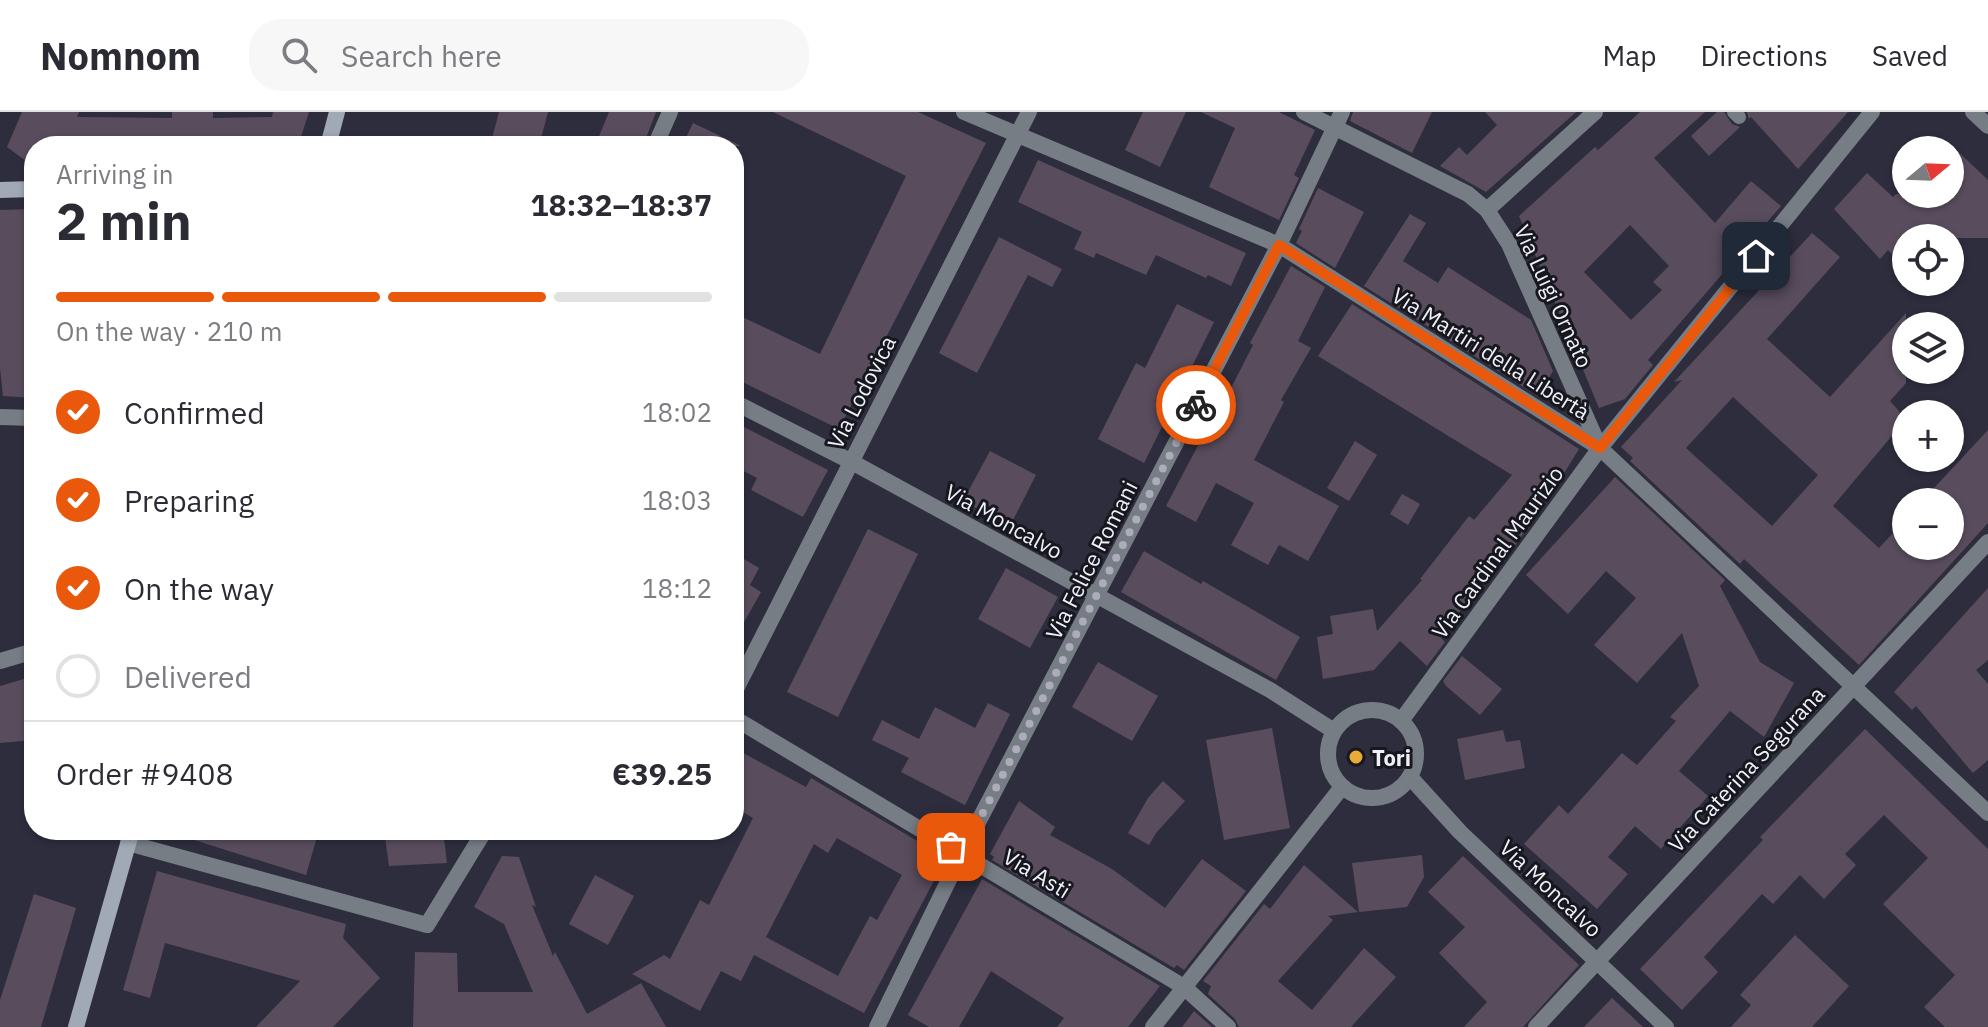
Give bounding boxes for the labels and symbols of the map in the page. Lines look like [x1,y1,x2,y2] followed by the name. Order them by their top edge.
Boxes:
[1892,136,1964,208] north arrow
[1508,220,1600,372] street label: Via Luigi Ornato
[1722,222,1790,290] pin
[1387,280,1596,426] street label: Via Martiri della Libertà
[820,330,902,453] street label: Via Lodovica
[1156,365,1236,445] courier
[1425,460,1569,644] street label: Via Cardinal Maurizio
[1038,476,1144,644] street label: Via Felice Romani
[940,477,1068,565] street label: Via Moncalvo
[1661,680,1831,858] street label: Via Caterina Segurana
[1372,743,1411,772] place label: Tori
[1347,748,1365,766] marker: Tori
[917,813,985,881] pin
[1494,833,1608,943] street label: Via Moncalvo
[998,842,1076,904] street label: Via Asti

